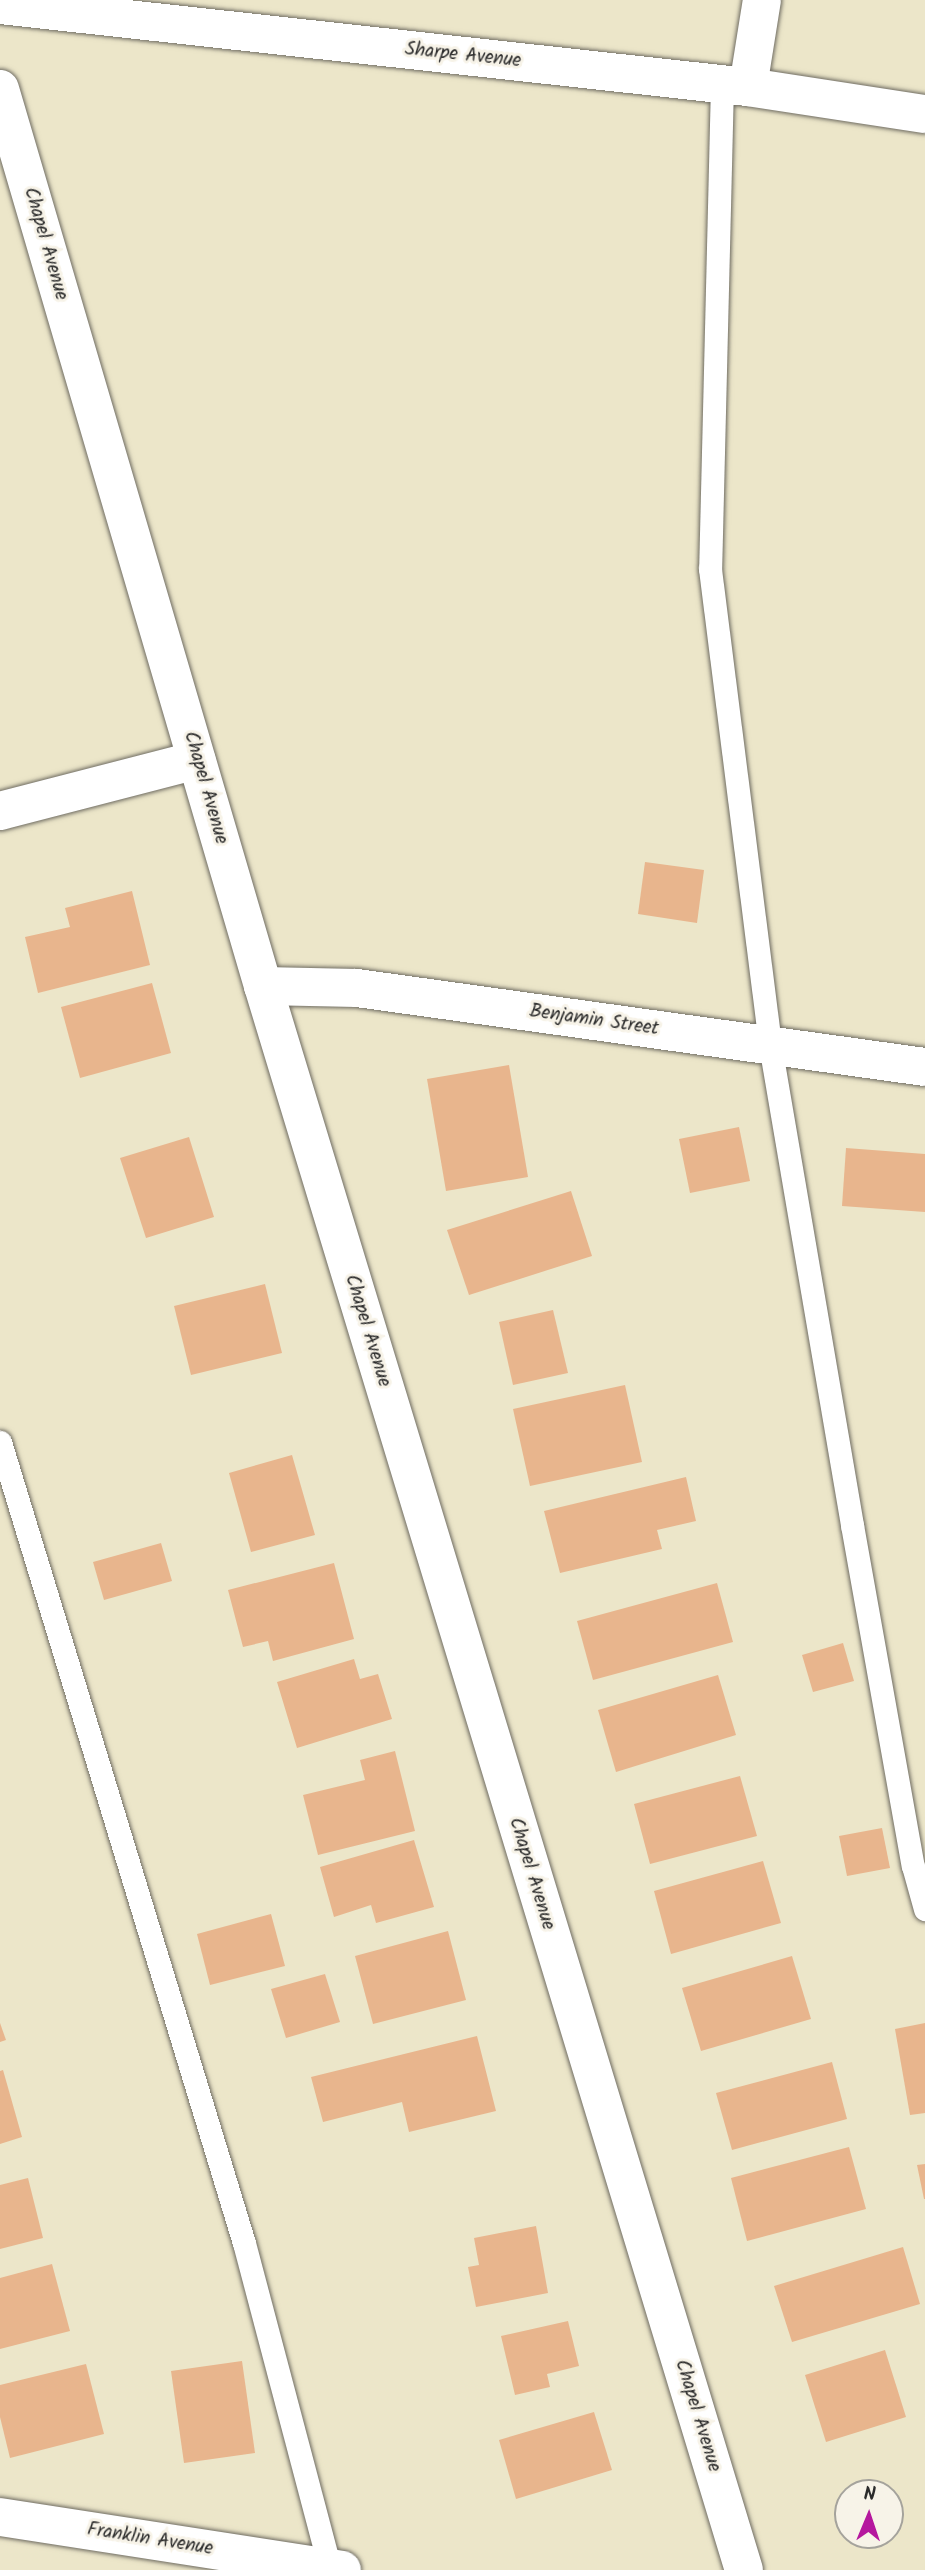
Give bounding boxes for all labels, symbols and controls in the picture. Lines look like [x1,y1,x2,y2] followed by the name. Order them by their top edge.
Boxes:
[404,39,522,73] street label: Sharpe Avenue
[18,185,72,303] street label: Chapel Avenue
[178,729,232,847] street label: Chapel Avenue
[528,1001,660,1041] street label: Benjamin Street
[339,1272,395,1390] street label: Chapel Avenue
[503,1815,559,1933] street label: Chapel Avenue
[669,2357,725,2475] street label: Chapel Avenue
[834,2479,904,2549] north arrow
[863,2480,876,2510] text: N
[85,2519,215,2561] street label: Franklin Avenue

